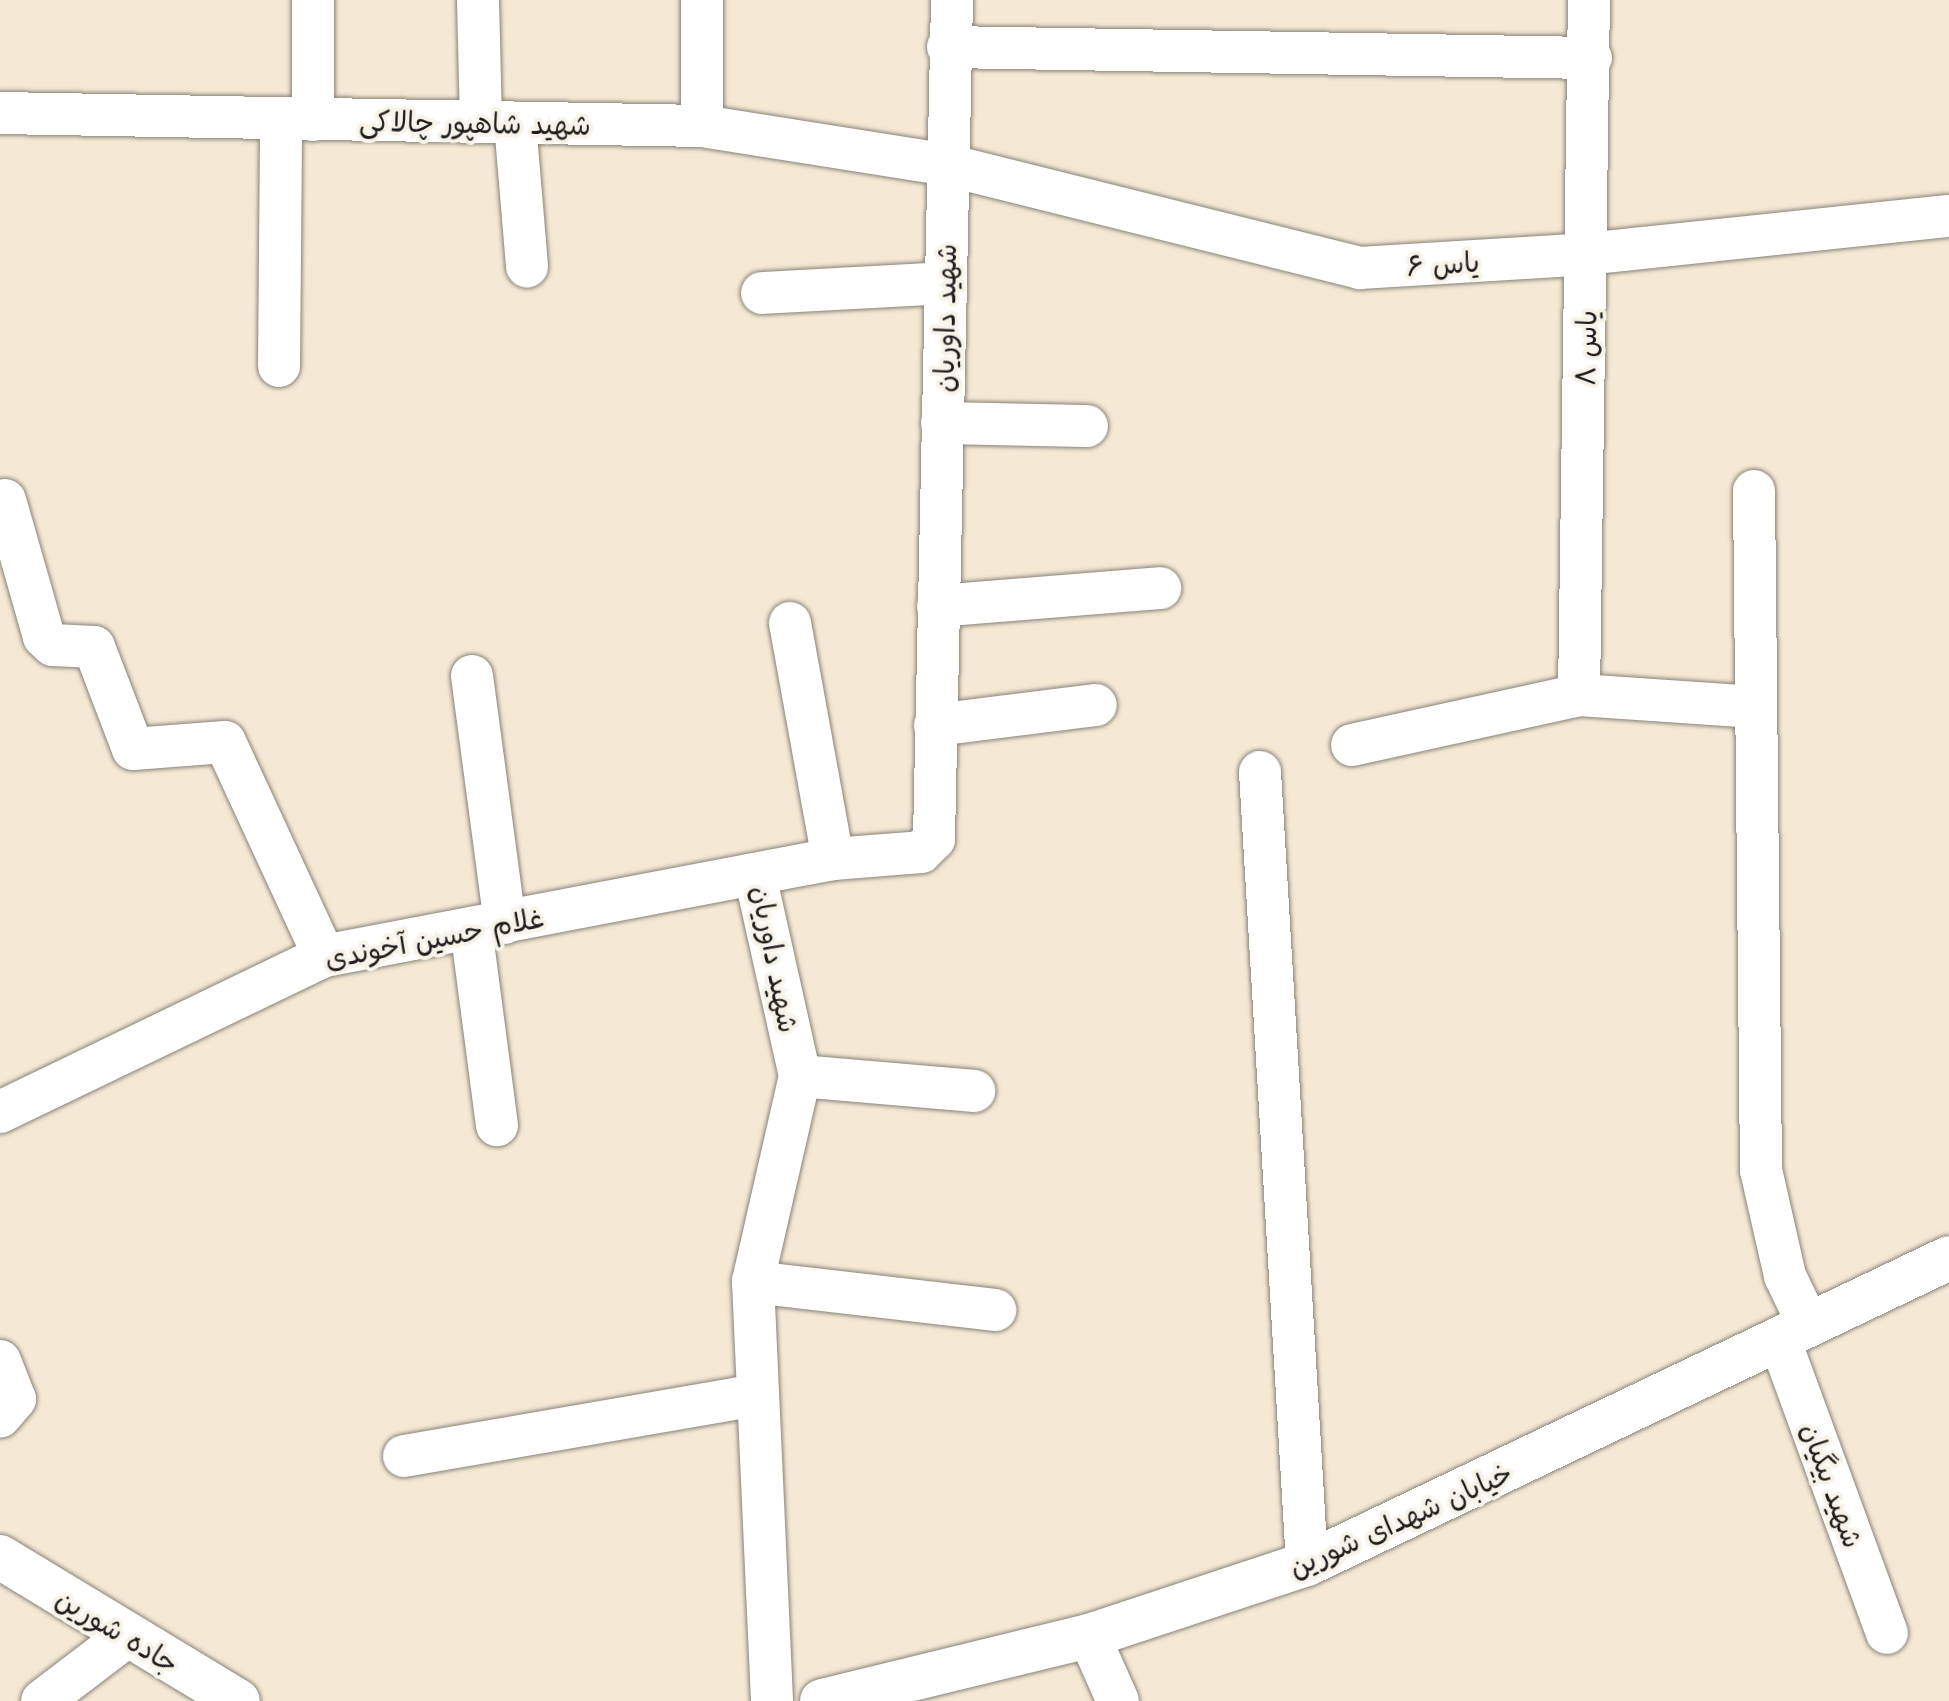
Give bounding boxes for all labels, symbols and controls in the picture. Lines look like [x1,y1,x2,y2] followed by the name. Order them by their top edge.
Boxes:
[359,103,591,141] street label: شهید شاهپور چالاکی
[926,243,962,393] street label: شهید داوریان
[1405,244,1481,282] street label: یاس ۶
[1568,310,1602,386] street label: یاس ۸
[745,883,807,1035] street label: شهید داوریان
[322,899,546,975] street label: غلام حسین آخوندی
[1795,1418,1871,1552] street label: شهید بیگیان
[1283,1455,1517,1583] street label: خیابان شهدای شورین
[51,1580,185,1680] street label: جاده شورين

